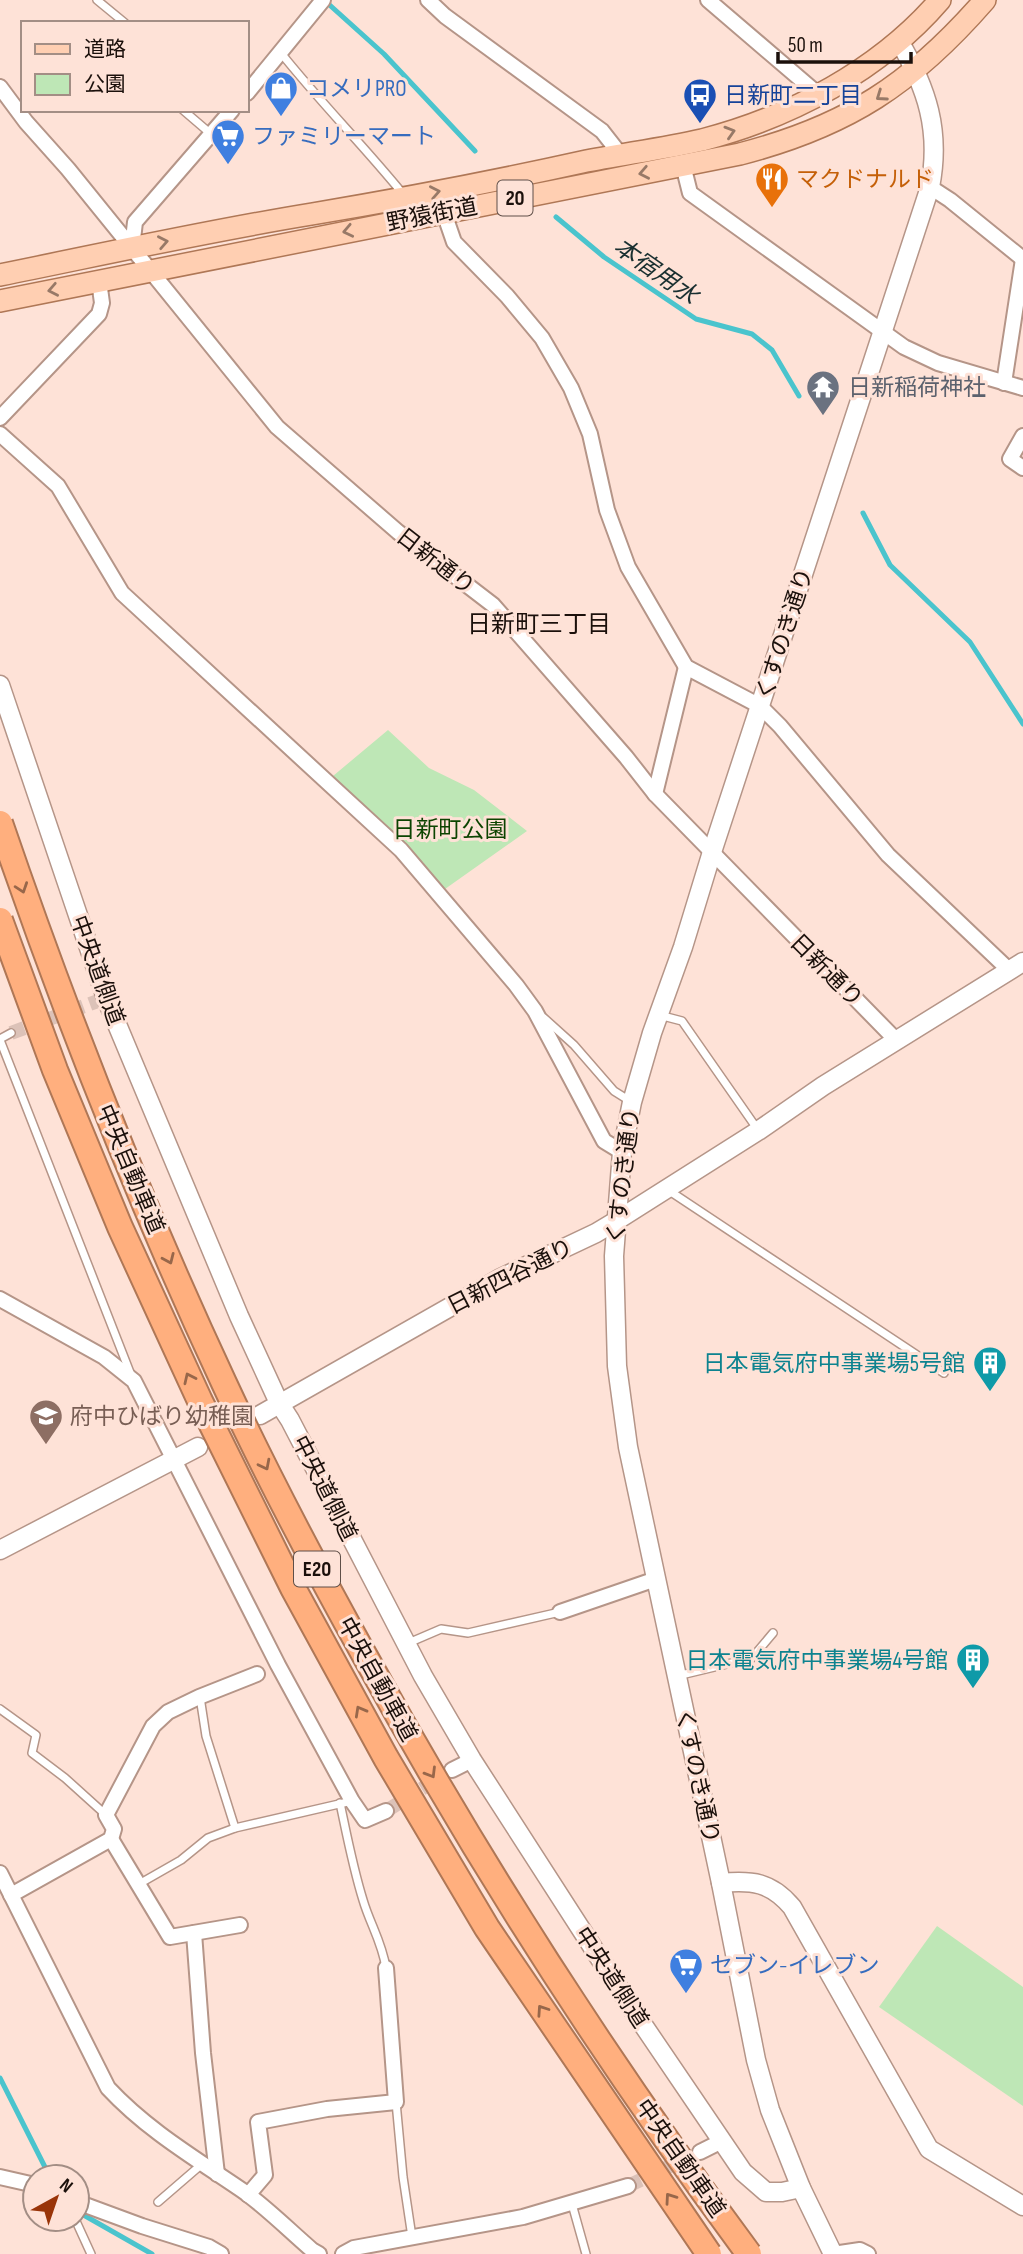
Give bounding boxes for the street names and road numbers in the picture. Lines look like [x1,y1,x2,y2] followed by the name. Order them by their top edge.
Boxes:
[498,180,532,216] road number: 20
[384,192,480,238] street label: 野猿街道
[391,522,480,601] street label: 日新通り
[750,565,819,704] street label: くすのき通り
[64,912,130,1029] street label: 中央道側道
[784,928,869,1013] street label: 日新通り
[90,1100,170,1238] street label: 中央自動車道
[602,1106,646,1246] street label: くすのき通り
[443,1233,578,1321] street label: 日新四谷通り
[286,1431,363,1546] street label: 中央道側道
[294,1552,340,1586] road number: E20
[331,1612,423,1747] street label: 中央自動車道
[669,1706,725,1846] street label: くすのき通り
[568,1922,654,2033] street label: 中央道側道
[629,2094,731,2223] street label: 中央自動車道

